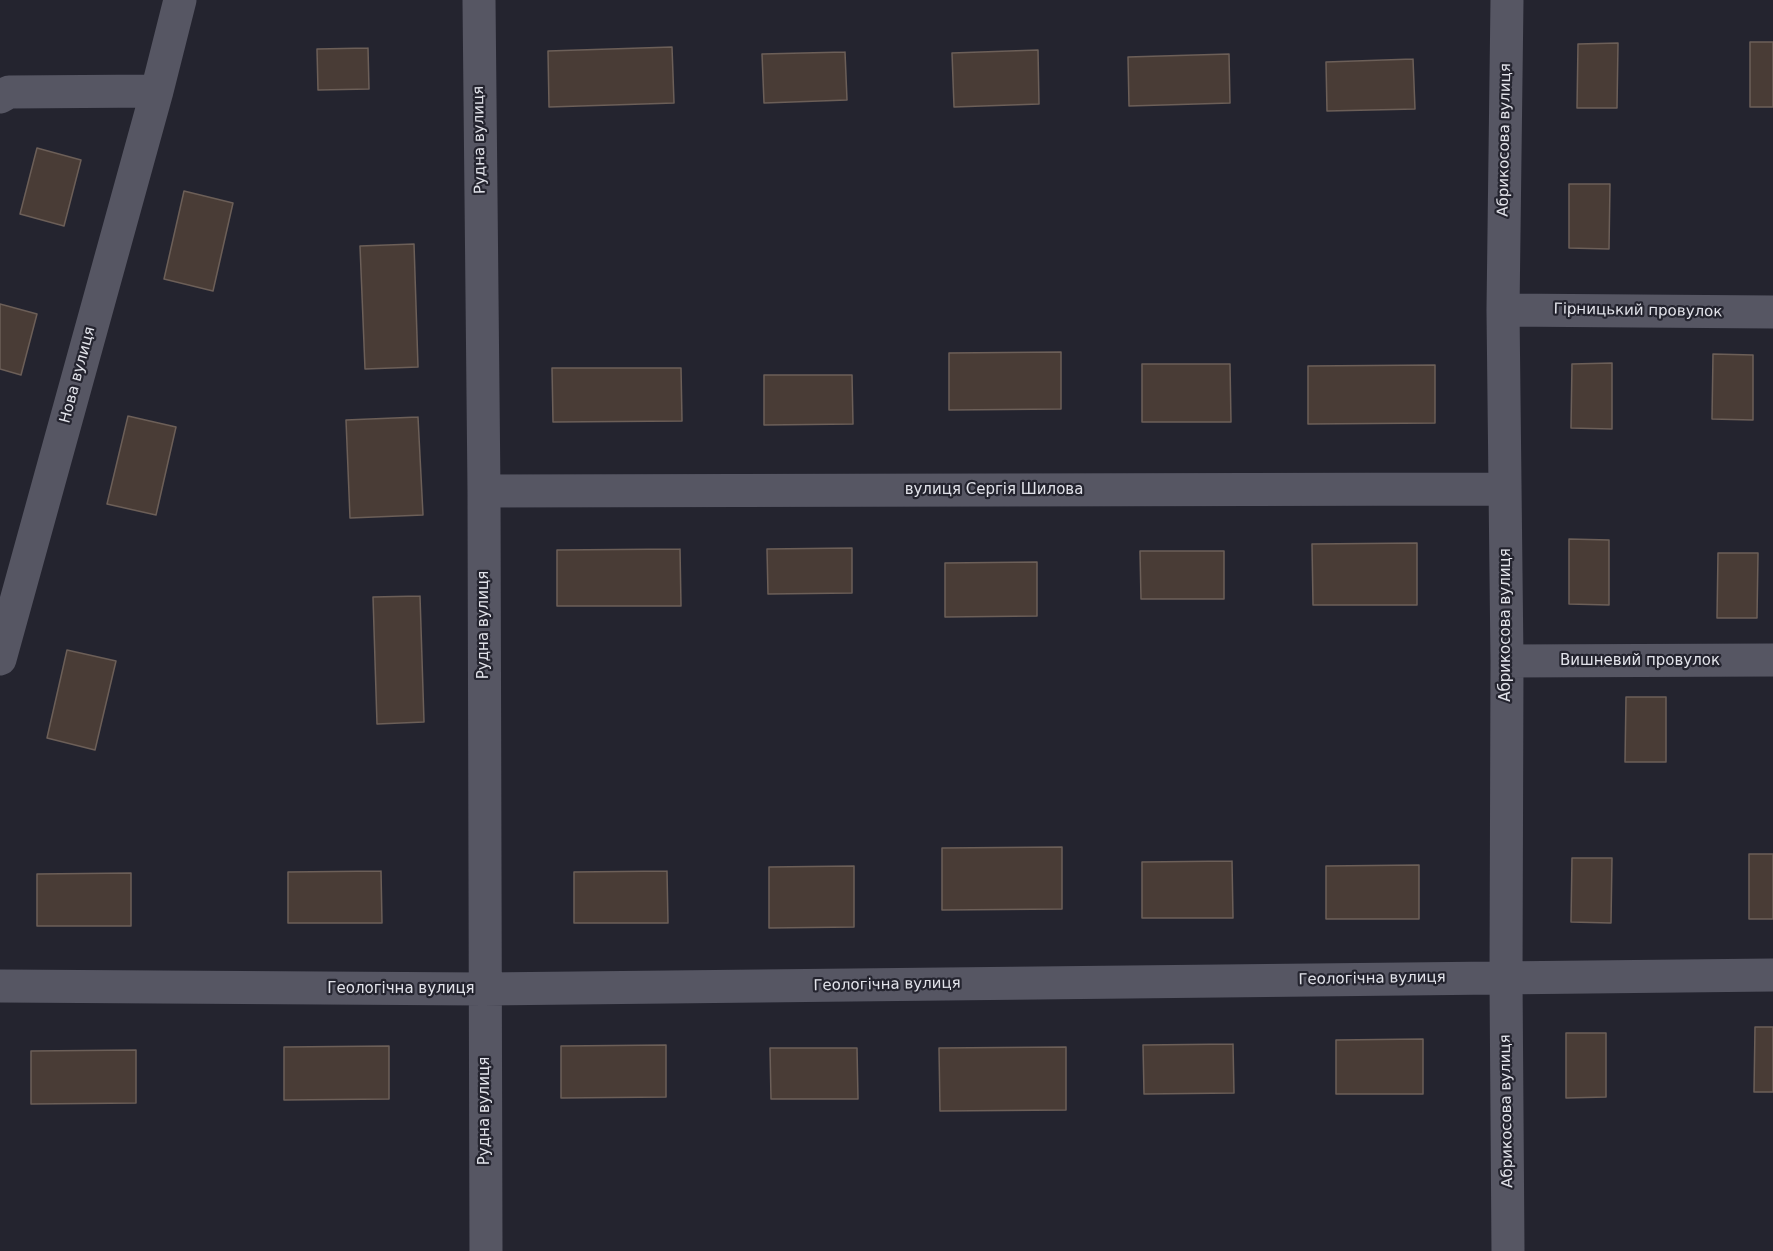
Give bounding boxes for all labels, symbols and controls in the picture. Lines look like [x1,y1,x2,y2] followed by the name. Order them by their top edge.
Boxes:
[1495,63,1515,217] street label: Абрикосова вулиця
[470,86,490,194] street label: Рудна вулиця
[1553,301,1723,321] street label: Гірницький провулок
[56,325,100,425] street label: Нова вулиця
[905,481,1083,499] street label: вулиця Сергія Шилова
[1497,548,1515,702] street label: Абрикосова вулиця
[475,571,493,679] street label: Рудна вулиця
[1560,652,1720,670] street label: Вишневий провулок
[1298,969,1446,989] street label: Геологічна вулиця
[813,975,961,995] street label: Геологічна вулиця
[327,980,475,998] street label: Геологічна вулиця
[1497,1034,1517,1188] street label: Абрикосова вулиця
[476,1057,494,1165] street label: Рудна вулиця

